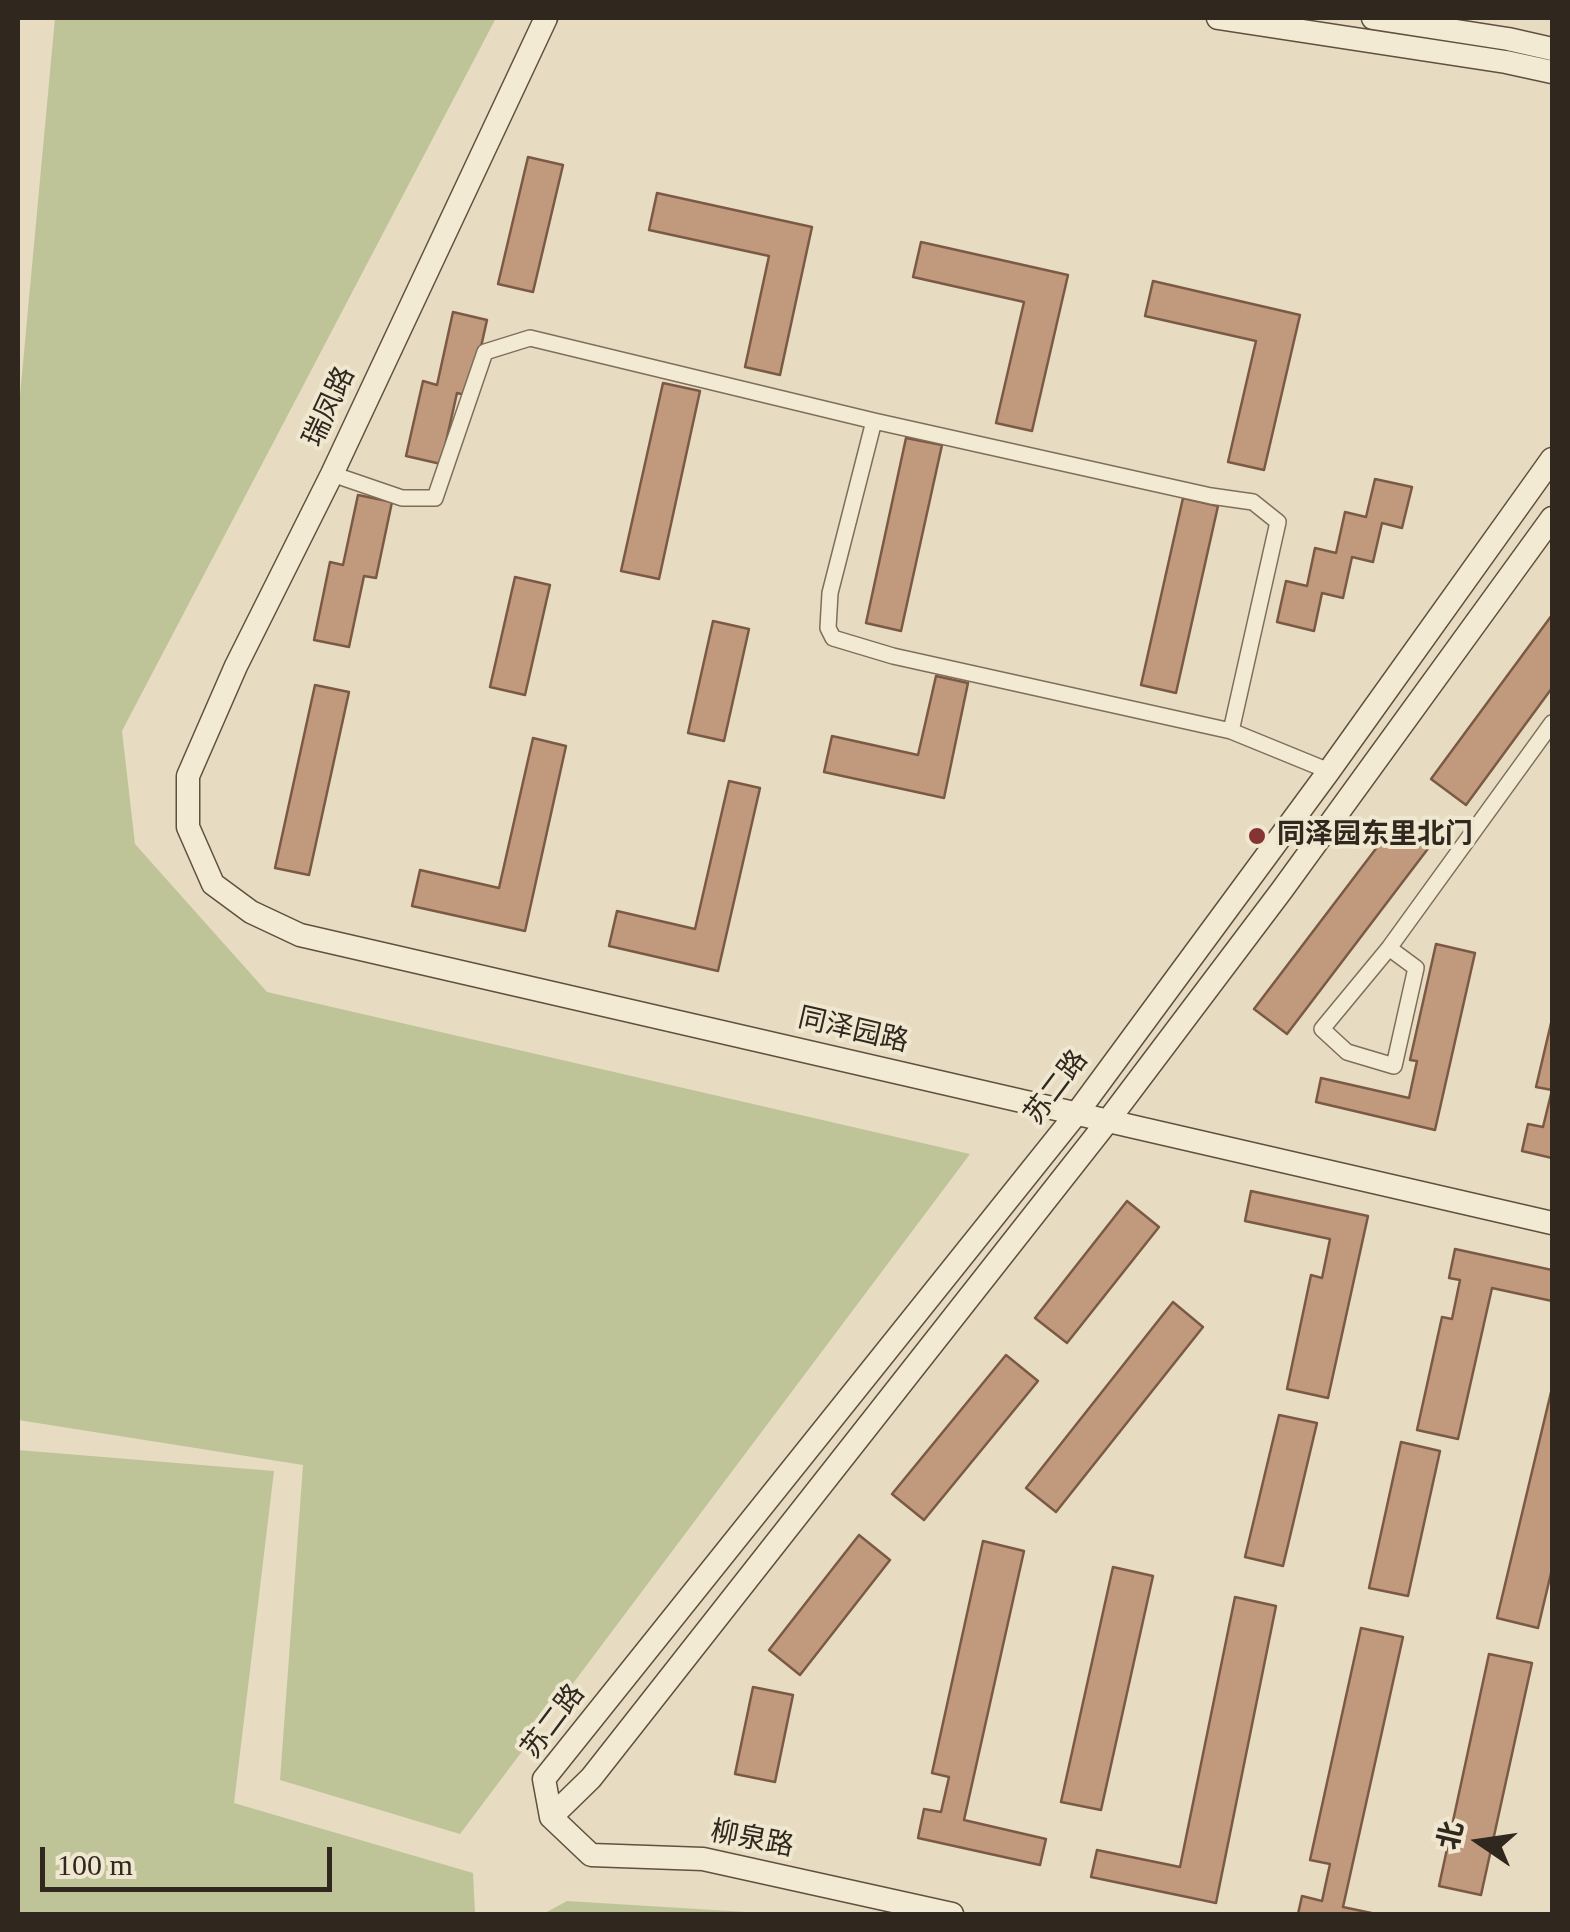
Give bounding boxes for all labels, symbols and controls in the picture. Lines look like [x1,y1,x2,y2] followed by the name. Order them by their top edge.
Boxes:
[297,362,363,452] street label: 瑞凤路
[1277,819,1473,853] place label: 同泽园东里北门
[1246,825,1268,847] marker: 同泽园东里北门
[795,1002,911,1060] street label: 同泽园路
[1018,1044,1096,1132] street label: 苏二路
[515,1678,593,1766] street label: 苏二路
[1430,1792,1530,1892] north arrow
[708,1815,796,1865] street label: 柳泉路
[1432,1818,1469,1852] text: 北
[45,1827,338,1889] scale bar
[57,1848,133,1881] text: 100 m

